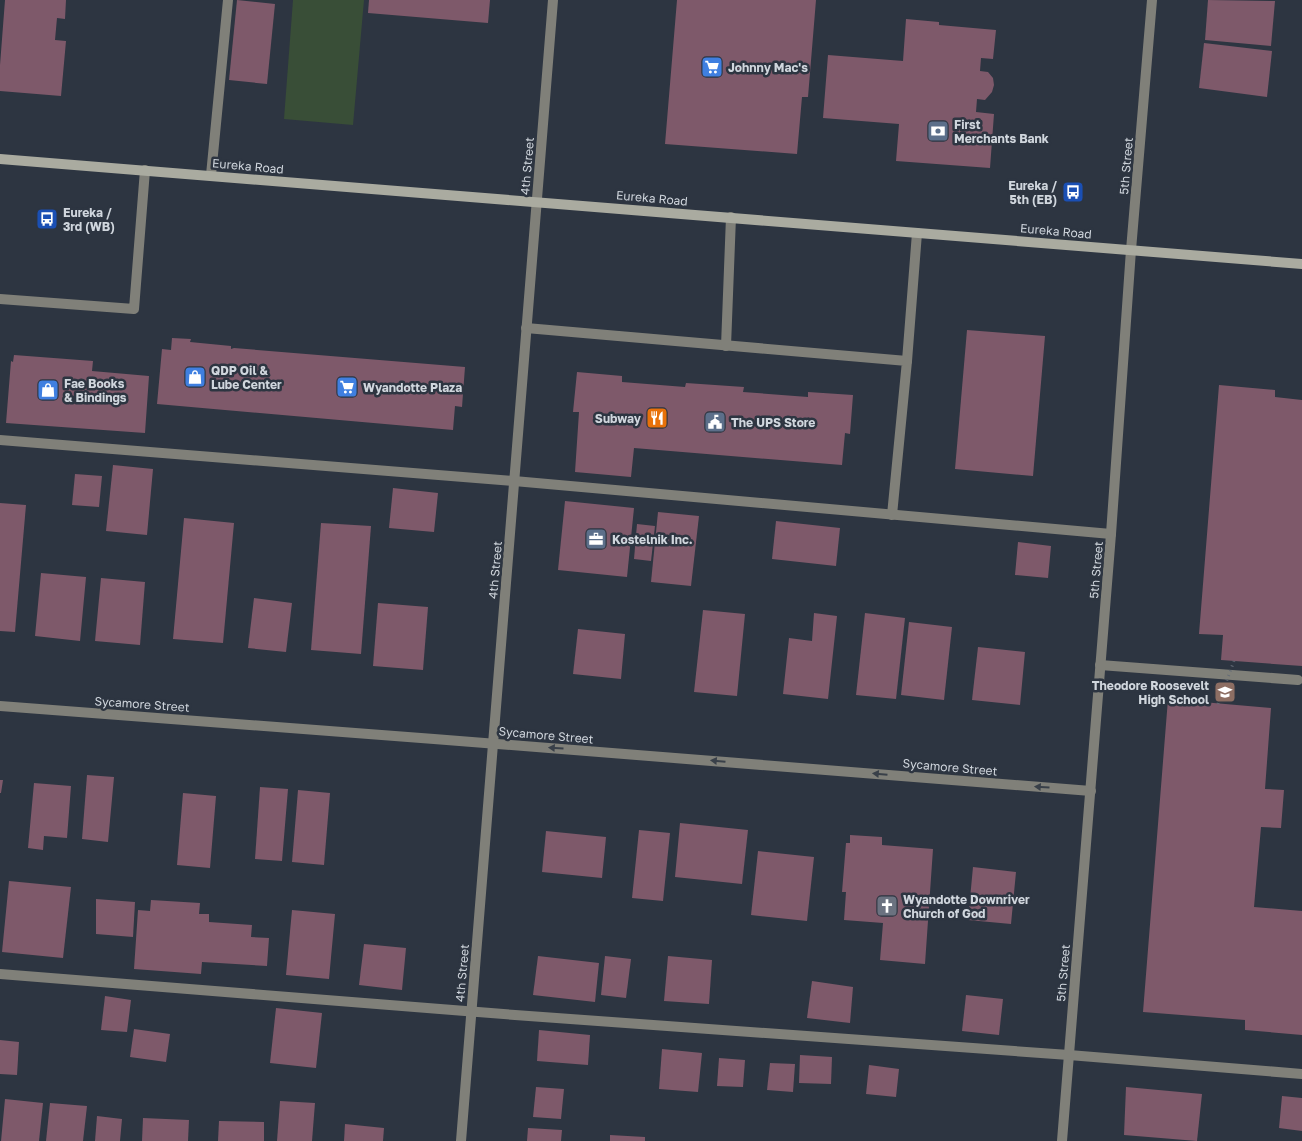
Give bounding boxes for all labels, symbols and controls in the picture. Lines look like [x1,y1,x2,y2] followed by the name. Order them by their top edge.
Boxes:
[700,55,724,79] supermarket icon: Johnny Mac's
[728,60,808,75] place label: Johnny Mac's
[954,117,1049,146] place label: First Merchants Bank
[926,119,950,143] bank icon: First Merchants Bank
[517,136,537,196] street label: 4th Street
[1116,136,1136,195] street label: 5th Street
[212,155,284,177] street label: Eureka Road
[1008,178,1057,207] place label: Eureka / 5th (EB)
[1061,180,1085,204] bus stop icon: Eureka / 5th (EB)
[616,187,688,209] street label: Eureka Road
[63,205,115,234] place label: Eureka / 3rd (WB)
[35,207,59,231] bus stop icon: Eureka / 3rd (WB)
[1020,220,1092,242] street label: Eureka Road
[211,363,282,392] place label: QDP Oil & Lube Center
[183,365,207,389] shop icon: QDP Oil & Lube Center
[335,375,359,399] supermarket icon: Wyandotte Plaza
[64,376,127,405] place label: Fae Books & Bindings
[36,378,60,402] shop icon: Fae Books & Bindings
[363,380,462,395] place label: Wyandotte Plaza
[645,406,669,430] restaurant icon: Subway
[703,410,727,434] public building icon: The UPS Store
[595,411,642,426] place label: Subway
[731,415,815,430] place label: The UPS Store
[584,527,608,551] office icon: Kostelnik Inc.
[612,532,693,547] place label: Kostelnik Inc.
[485,540,505,600] street label: 4th Street
[1086,540,1106,599] street label: 5th Street
[1092,678,1209,707] place label: Theodore Roosevelt High School
[1213,680,1237,704] school or university icon: Theodore Roosevelt High School
[94,693,190,715] street label: Sycamore Street
[498,723,594,747] street label: Sycamore Street
[548,744,564,752] one-way arrow
[902,755,998,779] street label: Sycamore Street
[710,757,726,765] one-way arrow
[872,770,888,778] one-way arrow
[1034,783,1050,791] one-way arrow
[903,892,1030,921] place label: Wyandotte Downriver Church of God
[875,894,899,918] church icon: Wyandotte Downriver Church of God
[452,943,472,1003] street label: 4th Street
[1053,943,1073,1002] street label: 5th Street

